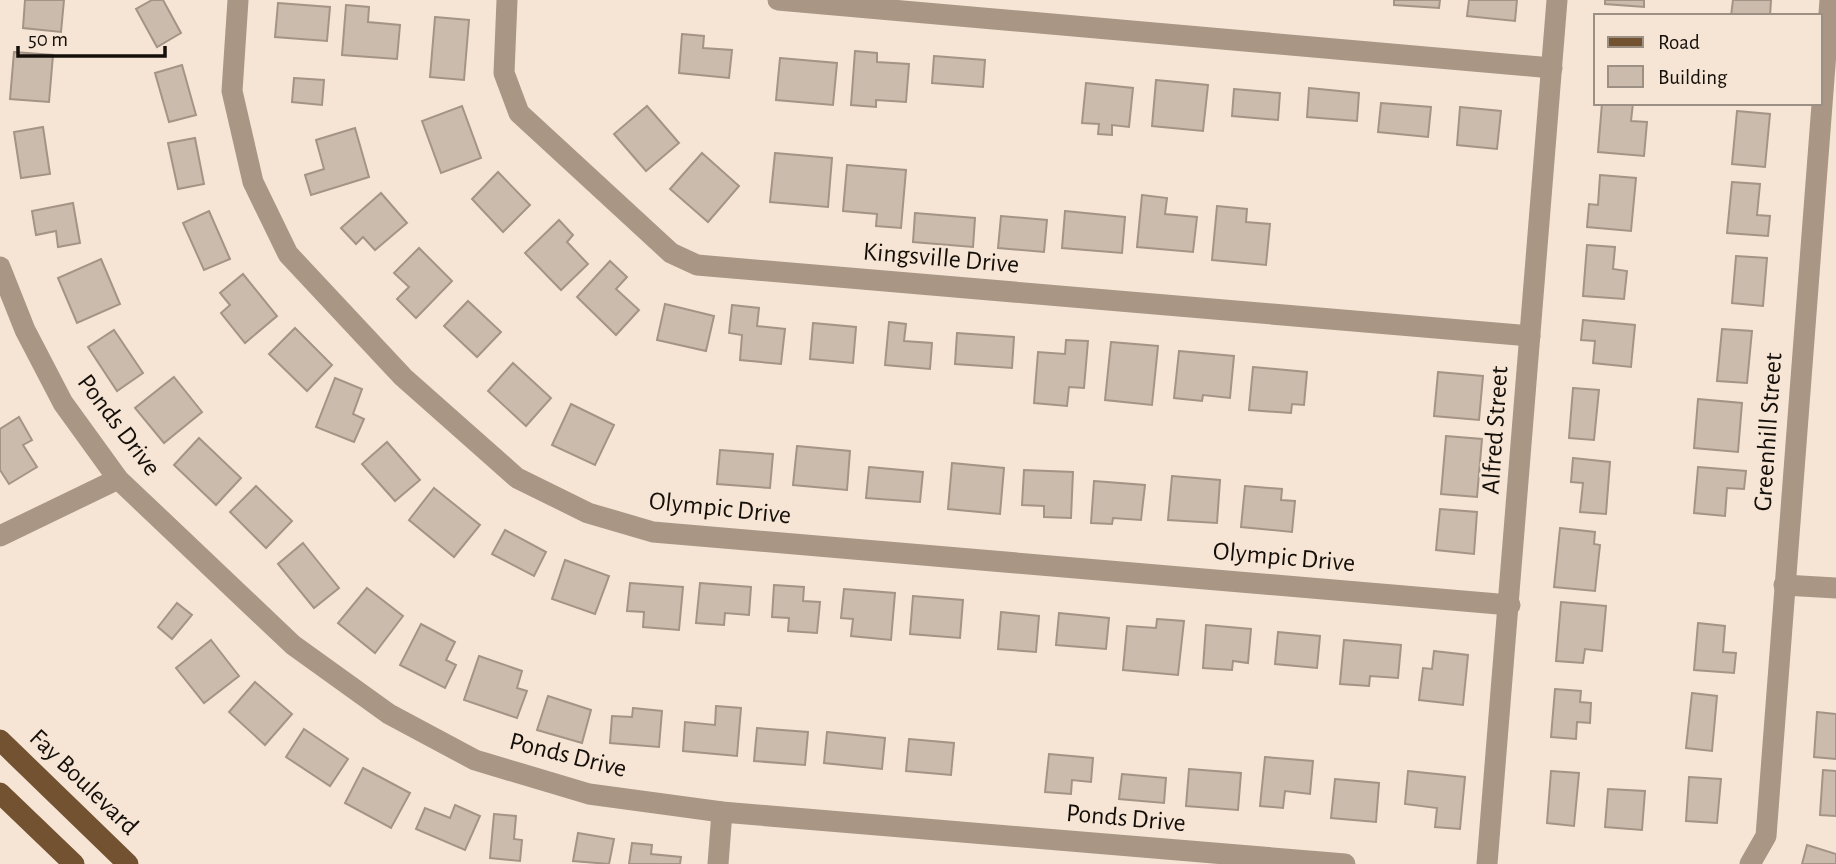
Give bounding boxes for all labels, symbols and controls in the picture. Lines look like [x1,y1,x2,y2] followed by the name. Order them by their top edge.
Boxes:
[18,14,164,58] scale bar
[1594,14,1822,105] legend
[28,29,68,50] text: 50 m
[1658,32,1700,53] text: Road
[1658,67,1728,88] text: Building
[862,238,1020,278] street label: Kingsville Drive
[1749,352,1787,512] street label: Greenhill Street
[1478,365,1512,495] street label: Alfred Street
[73,369,165,481] street label: Ponds Drive
[648,488,792,528] street label: Olympic Drive
[1212,538,1356,576] street label: Olympic Drive
[25,724,143,840] street label: Fay Boulevard
[507,728,629,782] street label: Ponds Drive
[1065,800,1187,836] street label: Ponds Drive

